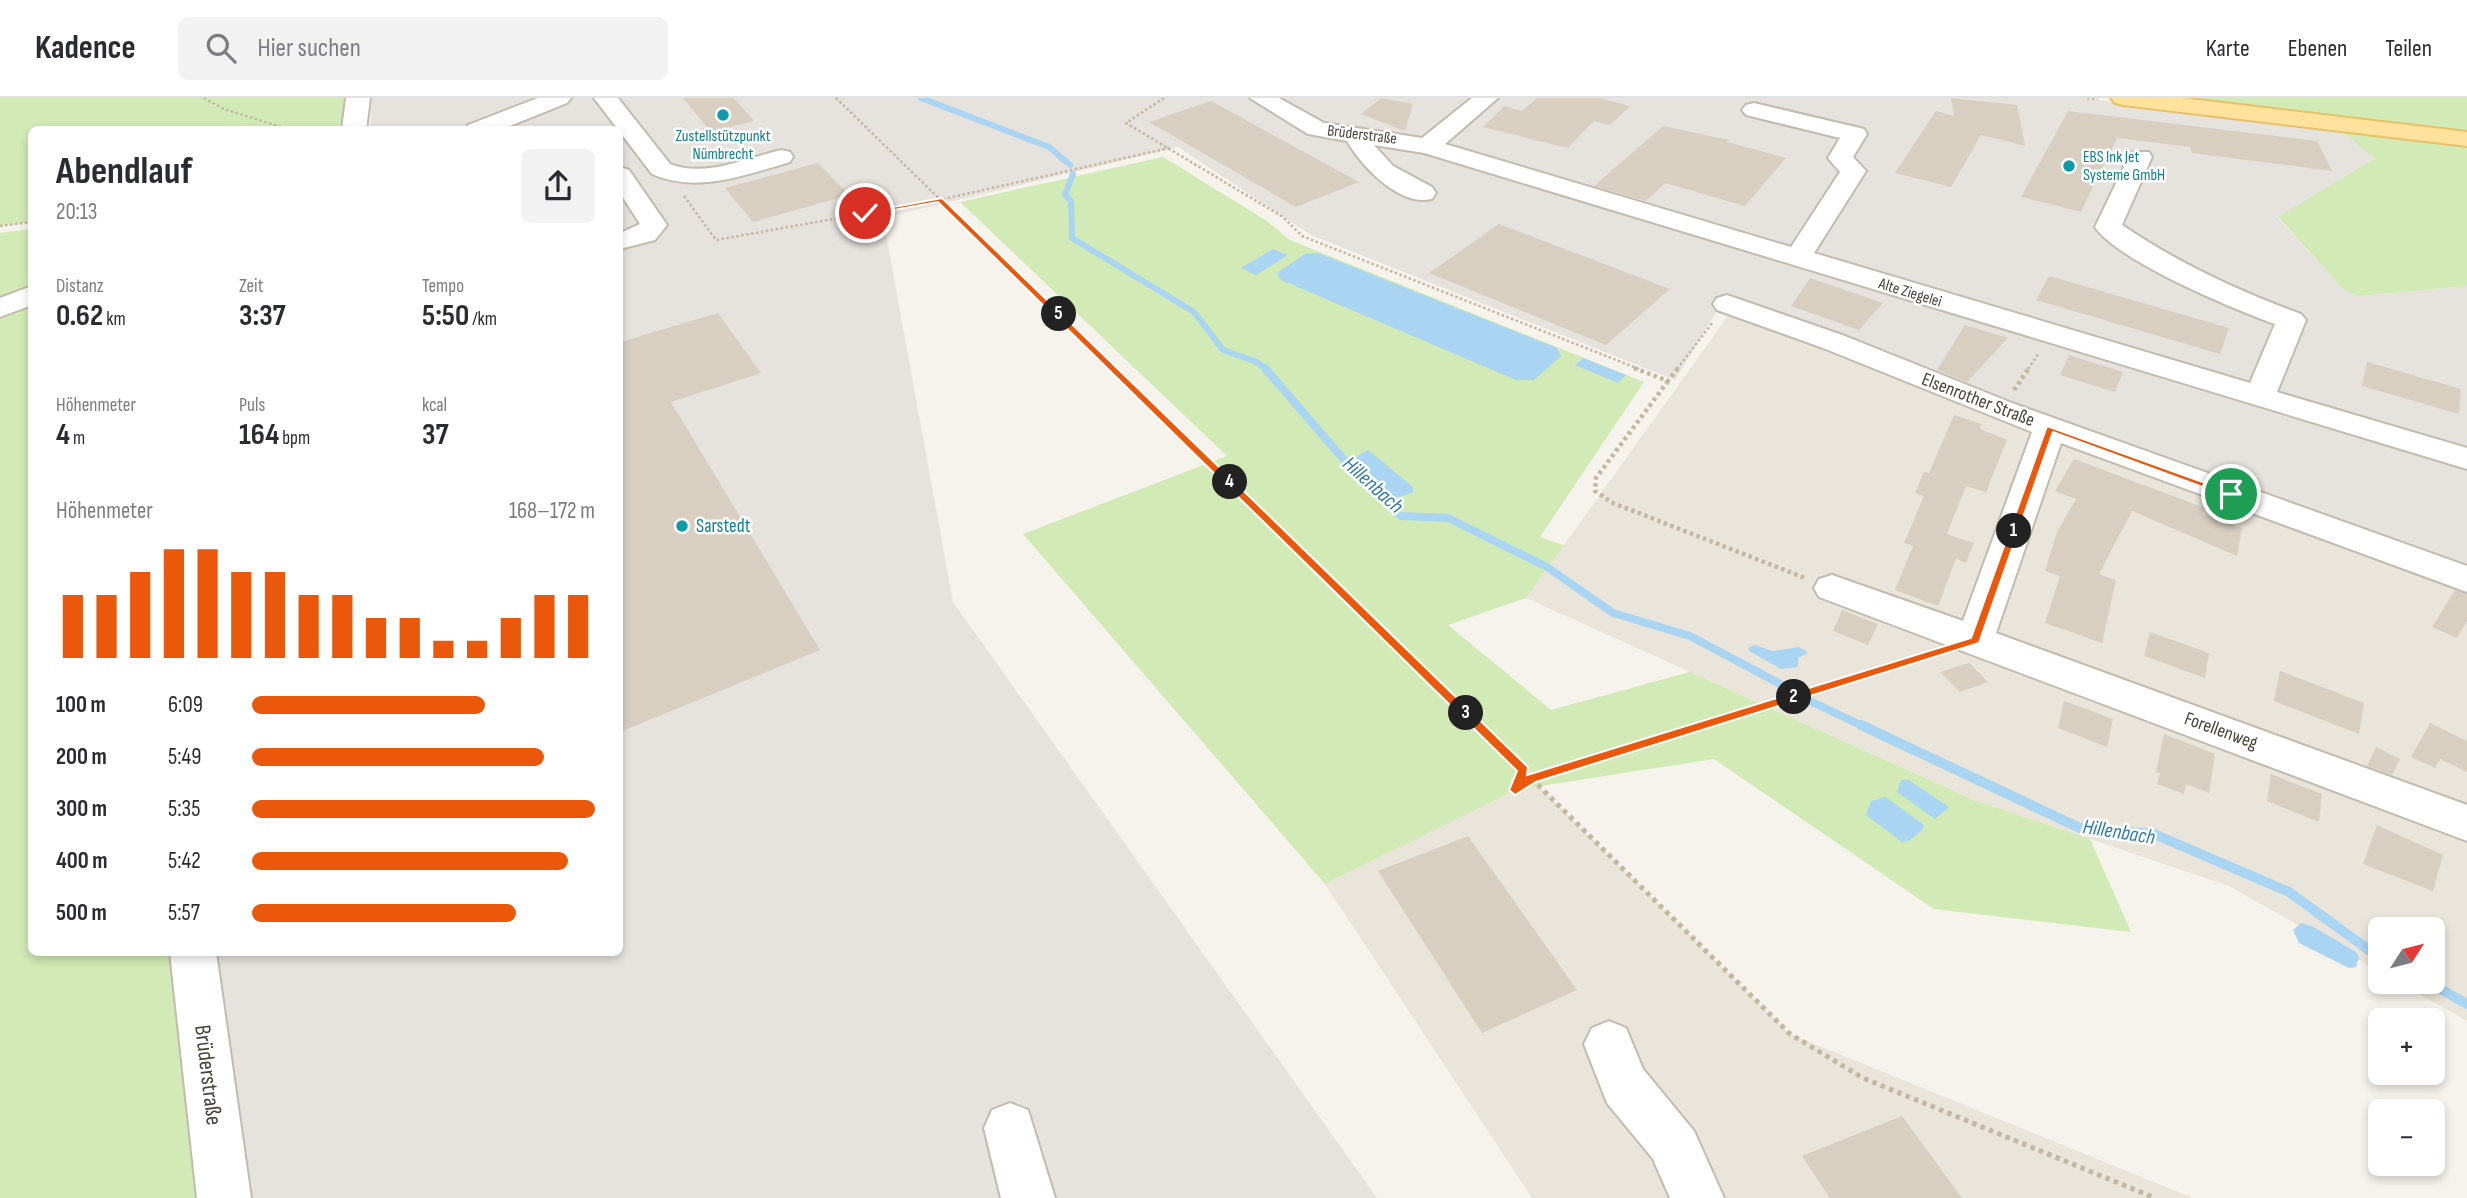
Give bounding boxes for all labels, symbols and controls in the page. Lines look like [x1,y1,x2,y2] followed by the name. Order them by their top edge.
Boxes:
[178,17,668,80] search box
[35,28,136,68] text: Kadence
[202,29,240,67] icon: search
[258,33,361,64] text: Hier suchen
[2206,34,2250,63] text: Karte
[2288,34,2347,63] text: Ebenen
[2385,34,2432,63] text: Teilen
[715,107,731,123] marker: Zustellstützpunkt Nümbrecht
[1326,121,1398,149] street label: Brüderstraße
[675,127,771,164] place label: Zustellstützpunkt Nümbrecht
[2083,148,2165,185] place label: EBS Ink Jet Systeme GmbH
[56,149,192,194] text: Abendlauf
[521,149,595,223] button: share
[2061,158,2077,174] marker: EBS Ink Jet Systeme GmbH
[835,183,895,243] pin
[846,194,884,232] icon: check
[56,198,98,226] text: 20:13
[1875,274,1944,312] street label: Alte Ziegelei
[56,275,104,298] text: Distanz
[239,275,263,298] text: Zeit
[422,275,464,298] text: Tempo
[1042,296,1076,332] pin: 5
[56,298,103,334] text: 0.62
[239,298,286,334] text: 3:37
[422,298,469,334] text: 5:50
[1054,302,1063,325] text: 5
[103,308,126,331] text: km
[469,308,497,331] text: /km
[1918,368,2038,432] street label: Elsenrother Straße
[56,394,136,417] text: Höhenmeter
[239,394,265,417] text: Puls
[422,394,447,417] text: kcal
[56,417,70,453] text: 4
[239,417,279,453] text: 164
[422,417,449,453] text: 37
[70,427,85,450] text: m
[279,427,310,450] text: bpm
[1338,451,1409,519] water label: Hillenbach
[1212,464,1248,500] pin: 4
[2201,464,2261,524] pin
[1225,470,1234,493] text: 4
[2212,475,2250,513] icon: arrive
[56,497,153,525] text: Höhenmeter
[509,497,595,525] text: 168–172 m
[1996,514,2032,548] pin: 1
[696,515,751,538] place label: Sarstedt
[674,518,690,534] marker: Sarstedt
[2010,519,2017,542] text: 1
[1776,680,1812,714] pin: 2
[1789,685,1798,708] text: 2
[56,691,106,719] text: 100 m
[168,691,203,719] text: 6:09
[1448,696,1484,730] pin: 3
[1461,701,1470,724] text: 3
[2181,707,2261,755] street label: Forellenweg
[56,743,107,771] text: 200 m
[168,743,201,771] text: 5:49
[56,795,107,823] text: 300 m
[168,795,200,823] text: 5:35
[2081,814,2157,850] water label: Hillenbach
[56,847,107,875] text: 400 m
[168,847,201,875] text: 5:42
[56,899,107,927] text: 500 m
[168,899,200,927] text: 5:57
[2368,917,2445,994] north arrow
[2368,917,2445,1176] map controls
[2368,1008,2445,1085] button: +
[188,1023,228,1127] street label: Brüderstraße
[2368,1099,2445,1176] button: −

